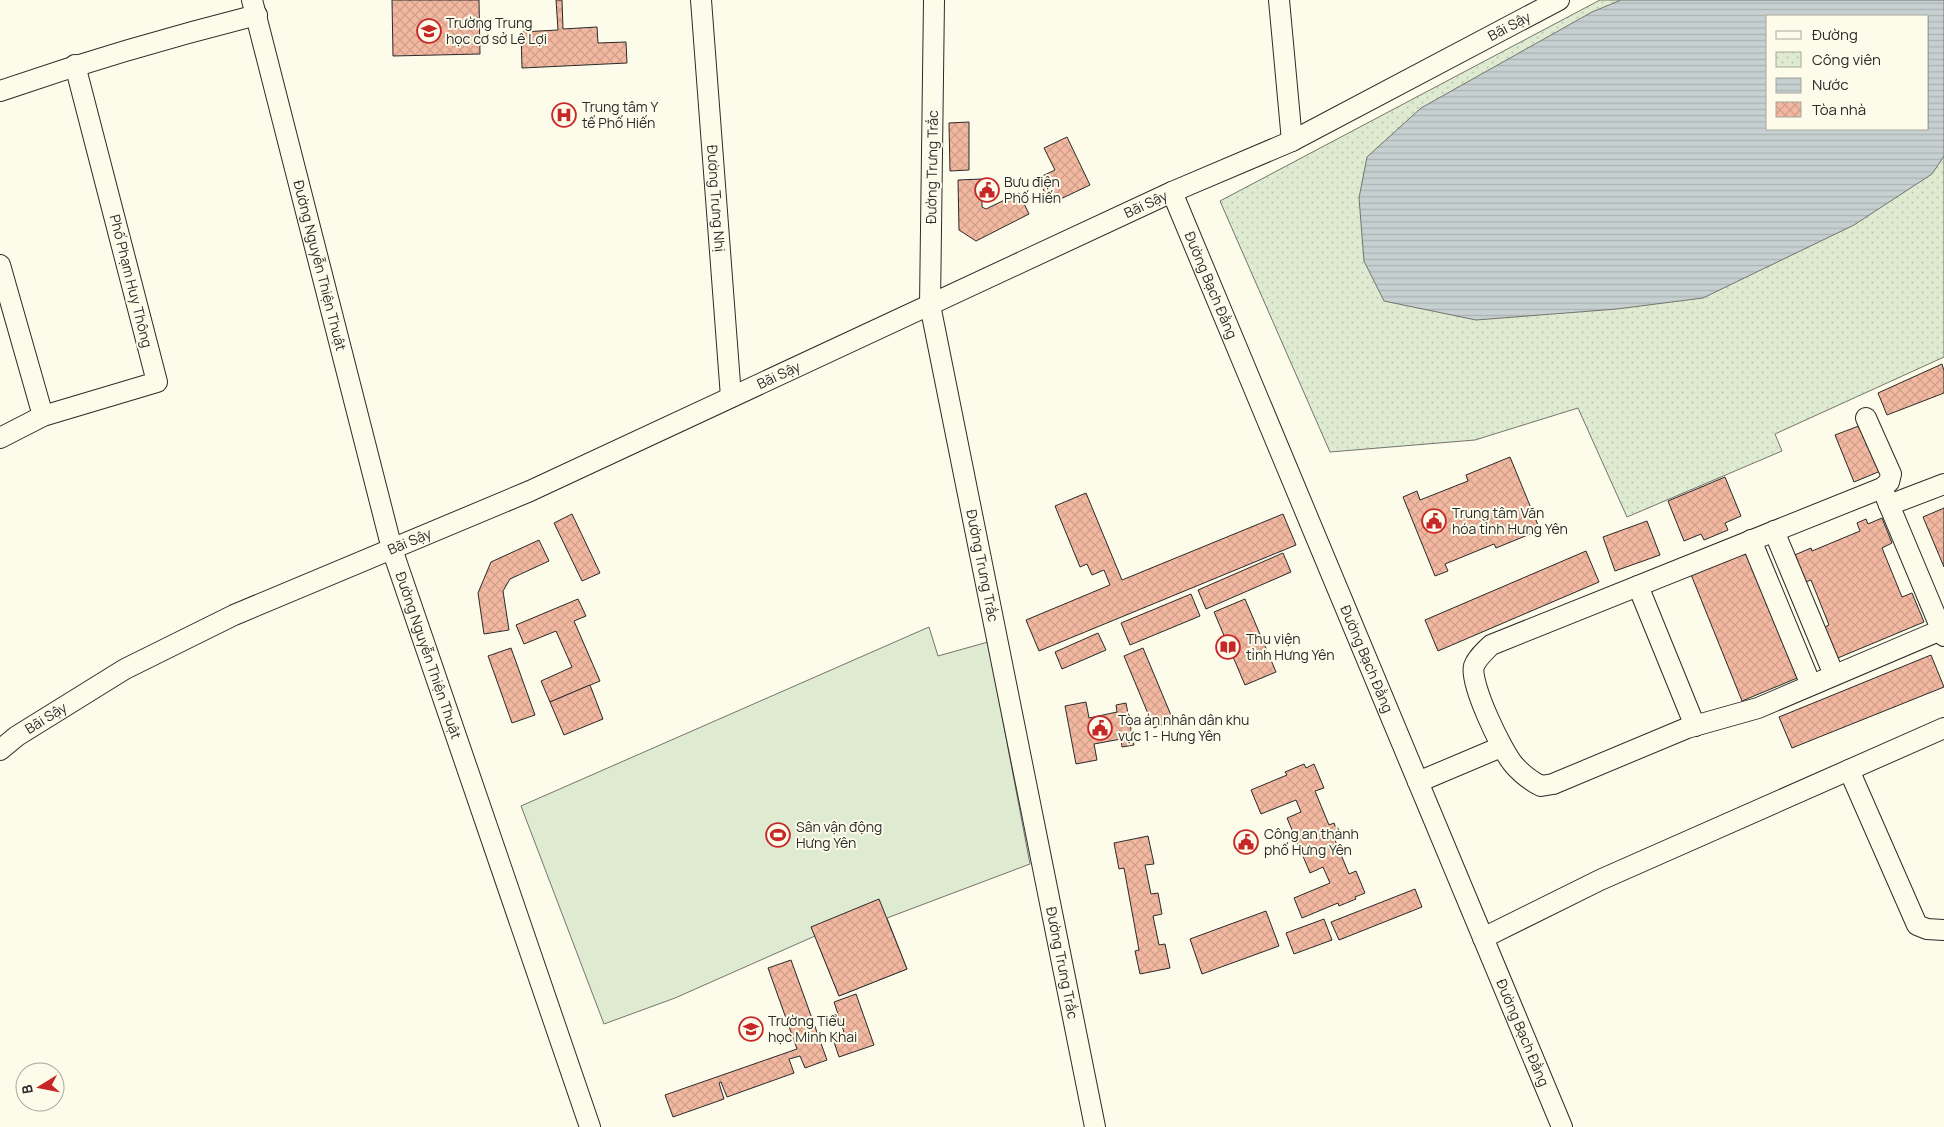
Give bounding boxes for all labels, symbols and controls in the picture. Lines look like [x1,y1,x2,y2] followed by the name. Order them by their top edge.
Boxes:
[1484,6,1534,45] street label: Bãi Sậy
[446,13,547,48] place label: Trường Trung học cơ sở Lê Lợi
[1766,15,1929,130] legend
[416,18,442,44] school or university icon: Trường Trung học cơ sở Lê Lợi
[1812,24,1858,45] text: Đường
[1812,49,1881,70] text: Công viên
[1812,74,1849,95] text: Nước
[582,97,658,132] place label: Trung tâm Y tế Phố Hiến
[1812,99,1866,120] text: Tòa nhà
[551,102,577,128] hospital icon: Trung tâm Y tế Phố Hiến
[921,110,942,224] street label: Đường Trưng Trắc
[703,144,730,253] street label: Đường Trưng Nhị
[1004,172,1061,207] place label: Bưu điện Phố Hiến
[974,177,1000,203] public building icon: Bưu điện Phố Hiến
[289,178,351,353] street label: Đường Nguyễn Thiện Thuật
[1121,185,1171,222] street label: Bãi Sậy
[106,212,157,350] street label: Phố Phạm Huy Thông
[1181,228,1242,342] street label: Đường Bạch Đằng
[754,356,804,393] street label: Bãi Sậy
[1452,503,1568,538] place label: Trung tâm Văn hóa tỉnh Hưng Yên
[962,508,1003,624] street label: Đường Trưng Trắc
[1421,508,1447,534] public building icon: Trung tâm Văn hóa tỉnh Hưng Yên
[384,523,435,559] street label: Bãi Sậy
[391,569,466,742] street label: Đường Nguyễn Thiện Thuật
[1336,602,1398,715] street label: Đường Bạch Đằng
[1246,629,1335,664] place label: Thu viện tỉnh Hưng Yên
[1215,634,1241,660] library icon: Thu viện tỉnh Hưng Yên
[21,697,71,738] street label: Bãi Sậy
[1118,710,1249,745] place label: Tòa án nhân dân khu vực 1 - Hưng Yên
[1087,715,1113,741] public building icon: Tòa án nhân dân khu vực 1 - Hưng Yên
[796,817,882,852] place label: Sân vận động Hưng Yên
[765,822,791,848] sports icon: Sân vận động Hưng Yên
[1264,824,1359,859] place label: Công an thành phố Hưng Yên
[1233,829,1259,855] public building icon: Công an thành phố Hưng Yên
[1042,905,1083,1021] street label: Đường Trưng Trắc
[1492,976,1554,1089] street label: Đường Bạch Đằng
[768,1011,857,1046] place label: Trường Tiểu học Minh Khai
[738,1016,764,1042] school or university icon: Trường Tiểu học Minh Khai
[15,1062,65,1112] north arrow
[17,1083,37,1095] text: B

